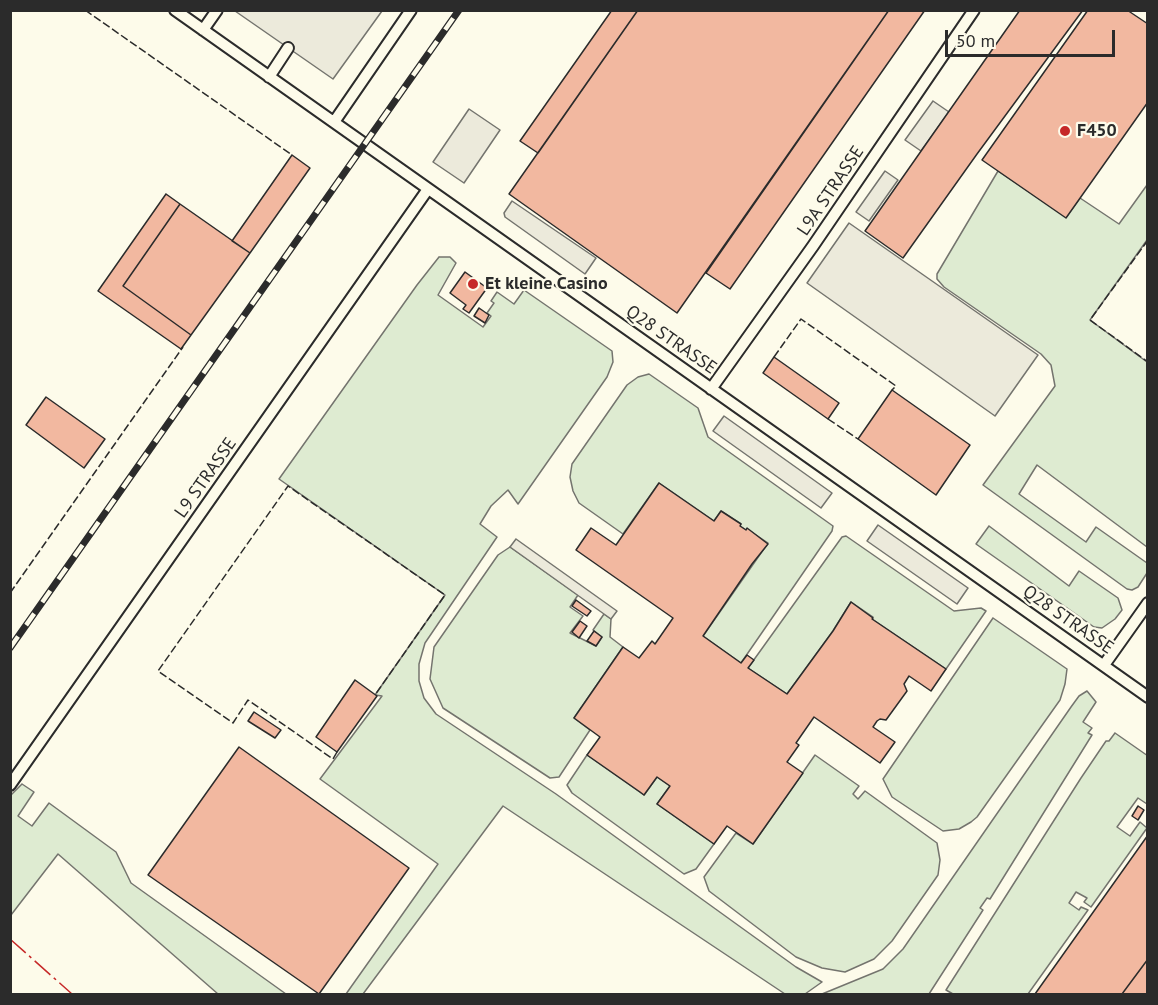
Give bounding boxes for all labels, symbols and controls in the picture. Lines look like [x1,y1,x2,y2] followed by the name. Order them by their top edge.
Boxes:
[948,18,1118,56] scale bar
[956,29,995,52] text: 50 m
[1077,120,1117,142] place label: F450
[1058,124,1072,138] marker: F450
[793,142,869,240] street label: L9A STRASSE
[485,273,608,295] place label: Et kleine Casino
[466,277,480,291] marker: Et kleine Casino
[621,301,721,379] street label: Q28 STRASSE
[170,434,242,522] street label: L9 STRASSE
[1018,581,1118,659] street label: Q28 STRASSE

